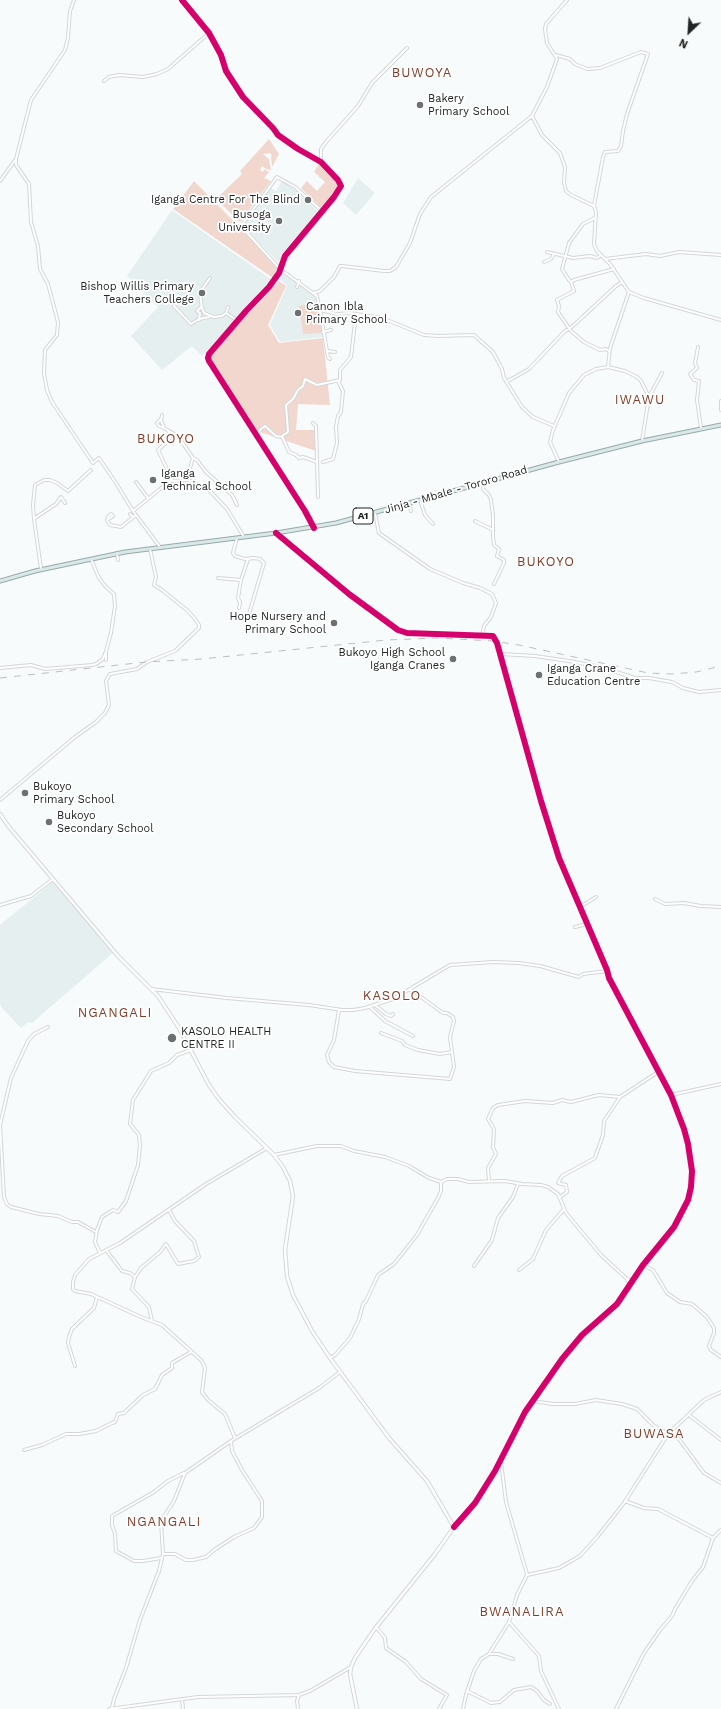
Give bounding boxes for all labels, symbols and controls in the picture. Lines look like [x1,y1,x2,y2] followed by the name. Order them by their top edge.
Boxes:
[669,12,709,52] north arrow
[677,36,690,51] text: N
[392,65,452,81] district label: BUWOYA
[428,92,509,118] place label: Bakery Primary School
[415,100,425,110] marker: Bakery Primary School
[151,193,300,207] place label: Iganga Centre For The Blind
[303,195,313,205] marker: Iganga Centre For The Blind
[218,208,271,234] place label: Busoga University
[274,216,284,226] marker: Busoga University
[80,280,194,306] place label: Bishop Willis Primary Teachers College
[197,288,207,298] marker: Bishop Willis Primary Teachers College
[306,300,387,326] place label: Canon Ibla Primary School
[293,308,303,318] marker: Canon Ibla Primary School
[615,392,665,408] district label: IWAWU
[137,431,195,447] district label: BUKOYO
[383,463,529,517] street label: Jinja - Mbale - Tororo Road
[161,467,252,493] place label: Iganga Technical School
[148,475,158,485] marker: Iganga Technical School
[353,508,373,524] road number: A1
[517,554,575,570] district label: BUKOYO
[229,610,326,636] place label: Hope Nursery and Primary School
[329,618,339,628] marker: Hope Nursery and Primary School
[339,646,445,672] place label: Bukoyo High School Iganga Cranes
[448,654,458,664] marker: Bukoyo High School Iganga Cranes
[547,662,640,688] place label: Iganga Crane Education Centre
[534,670,544,680] marker: Iganga Crane Education Centre
[33,780,114,806] place label: Bukoyo Primary School
[20,788,30,798] marker: Bukoyo Primary School
[57,809,154,835] place label: Bukoyo Secondary School
[44,817,54,827] marker: Bukoyo Secondary School
[363,988,421,1004] district label: KASOLO
[78,1005,152,1021] district label: NGANGALI
[181,1025,271,1051] place label: KASOLO HEALTH CENTRE II
[166,1032,178,1044] marker: KASOLO HEALTH CENTRE II
[624,1426,684,1442] district label: BUWASA
[127,1514,201,1530] district label: NGANGALI
[480,1604,564,1620] district label: BWANALIRA

